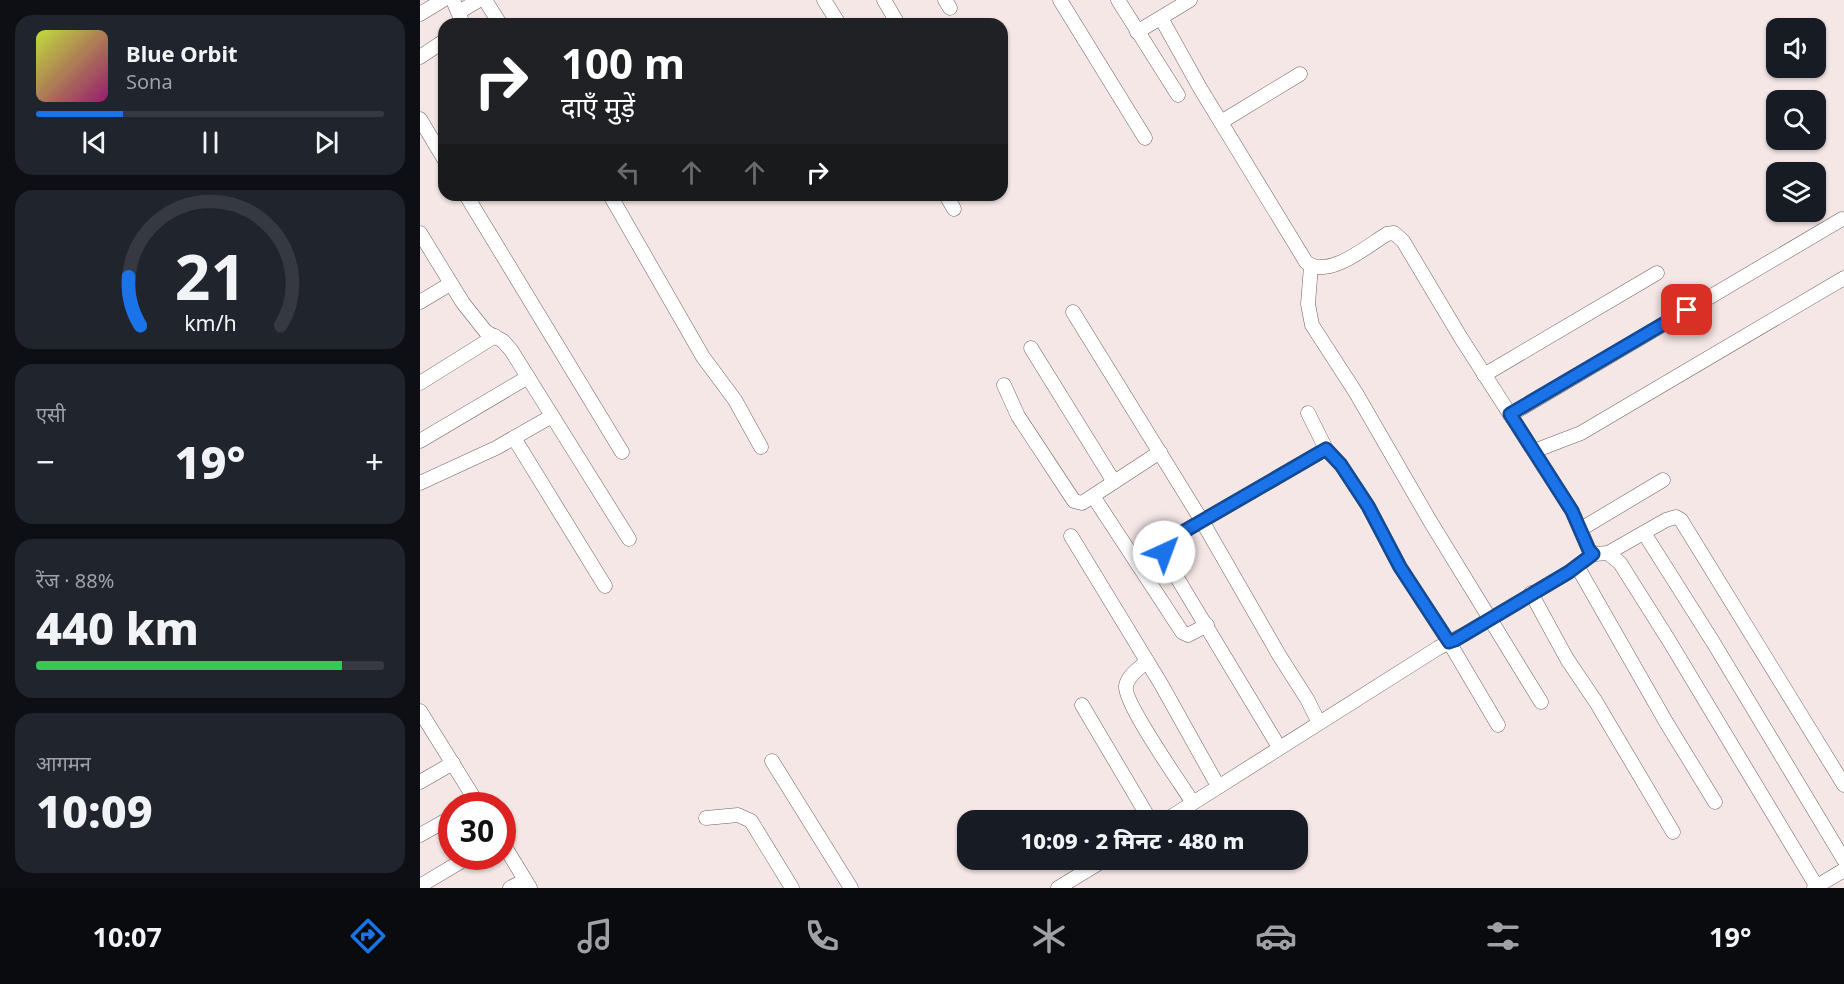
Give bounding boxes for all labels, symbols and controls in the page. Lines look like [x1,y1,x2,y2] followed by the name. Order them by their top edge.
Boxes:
[1766,18,1826,222] map controls
[1766,18,1826,78] button: sound
[561,34,685,91] text: 100 m
[126,38,238,68] text: Blue Orbit
[462,42,540,120] icon: right
[126,68,173,95] text: Sona
[561,88,635,125] text: दाएँ मुड़ें
[1766,90,1826,150] button: search
[78,126,111,159] icon: previous
[194,126,227,159] icon: pause
[310,126,343,159] icon: next
[612,156,645,189] icon: left
[675,156,708,189] icon: ahead
[738,156,771,189] icon: ahead
[801,156,834,189] icon: right
[1766,162,1826,222] button: layers
[174,234,246,319] text: 21
[1661,284,1712,335] pin
[1670,293,1703,326] icon: arrive
[184,309,236,338] text: km/h
[36,401,66,428] text: एसी
[174,431,246,492] text: 19°
[36,439,55,484] text: −
[365,439,384,484] text: +
[1132,520,1196,584] position arrow
[36,567,114,594] text: रेंज · 88%
[36,597,199,658] text: 440 km
[36,750,91,777] text: आगमन
[36,780,153,841] text: 10:09
[438,792,516,870] speed limit sign: 30
[1021,825,1244,855] text: 10:09 · 2 मिनट · 480 m
[347,915,389,957] icon: directions
[574,915,616,957] icon: music
[801,915,843,957] icon: phone
[1028,915,1070,957] icon: climate
[1255,915,1297,957] icon: car
[1482,915,1524,957] icon: filters
[93,918,162,955] text: 10:07
[1709,918,1751,955] text: 19°

